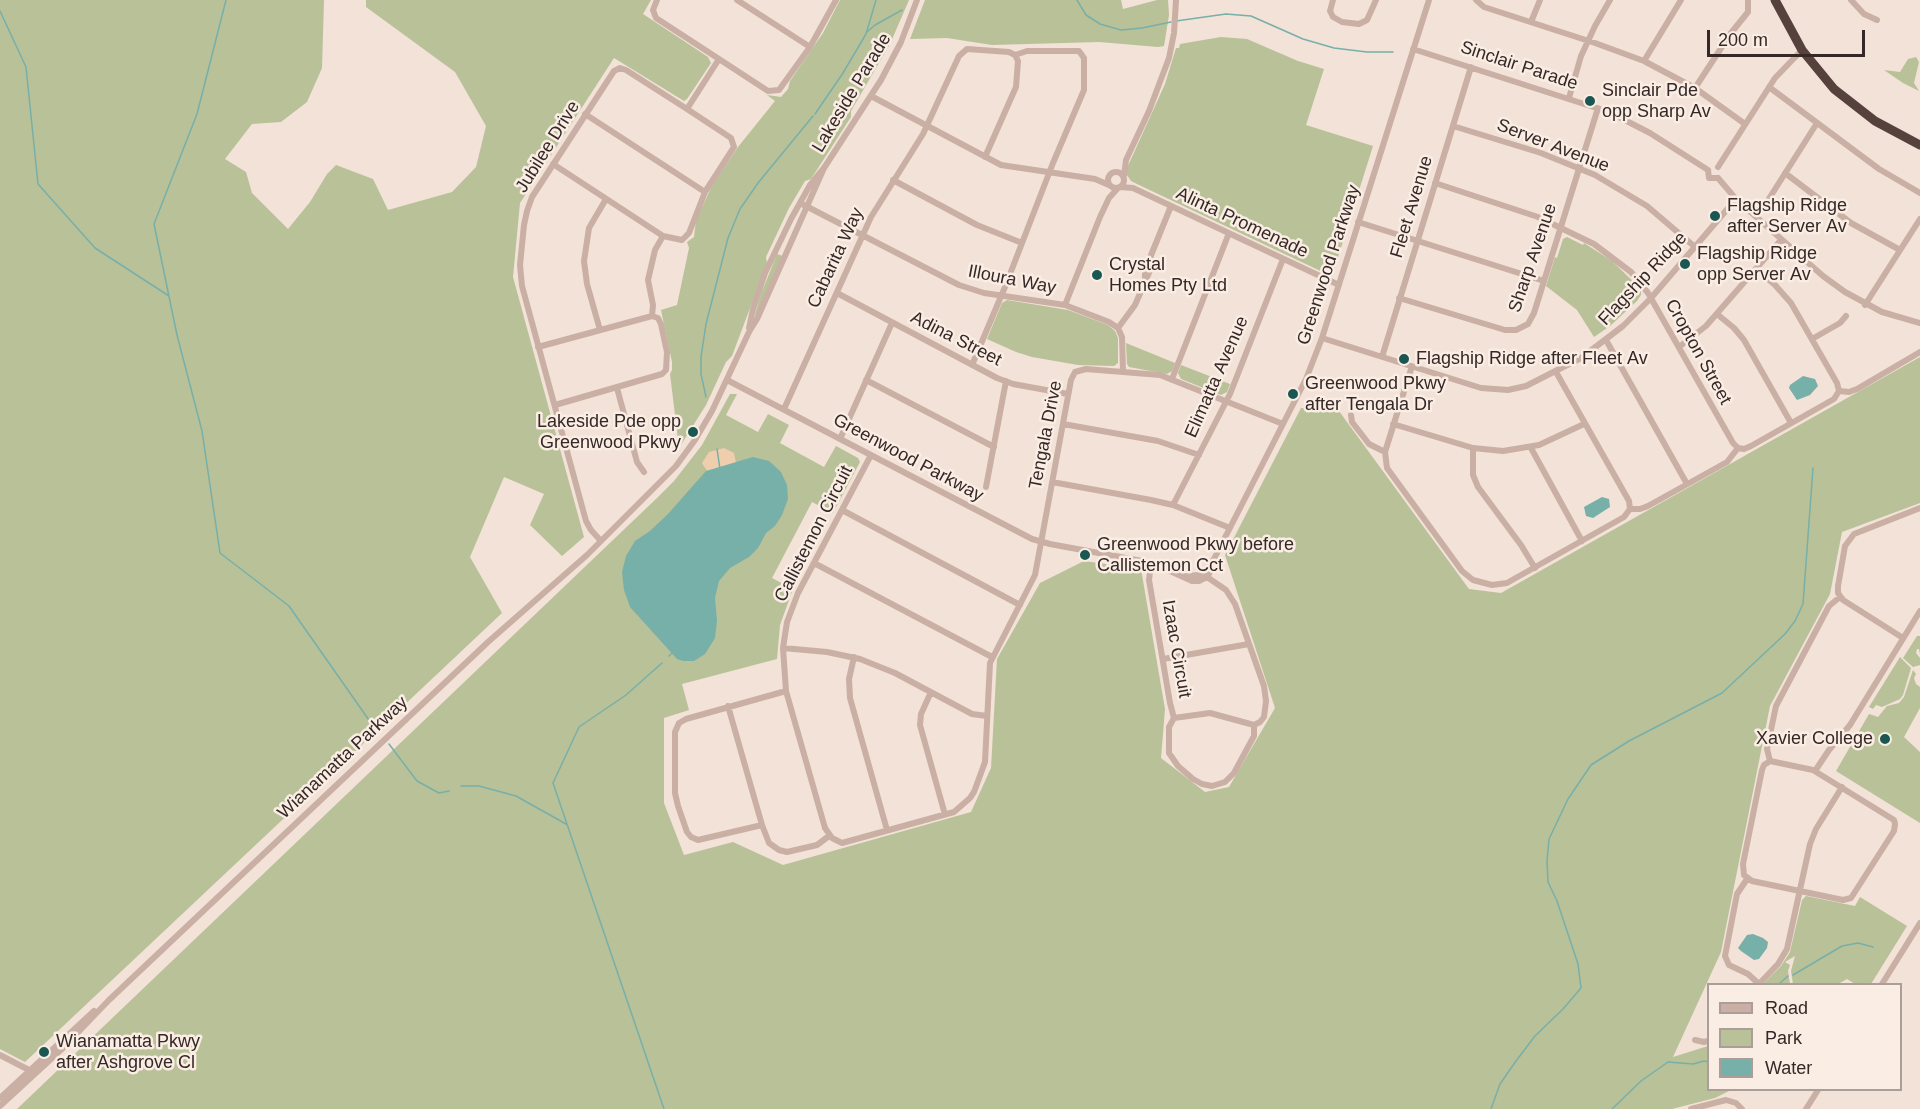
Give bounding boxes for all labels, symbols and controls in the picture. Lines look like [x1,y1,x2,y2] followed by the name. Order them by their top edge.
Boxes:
[1710,18,1868,56] scale bar
[808,30,896,156] street label: Lakeside Parade
[1718,30,1768,50] text: 200 m
[1458,37,1580,95] street label: Sinclair Parade
[1602,80,1711,122] place label: Sinclair Pde opp Sharp Av
[1583,94,1597,108] marker: Sinclair Pde opp Sharp Av
[511,97,585,197] street label: Jubilee Drive
[1494,115,1612,177] street label: Server Avenue
[1386,153,1438,261] street label: Fleet Avenue
[1293,182,1365,348] street label: Greenwood Parkway
[1173,183,1311,263] street label: Alinta Promenade
[1727,195,1847,238] place label: Flagship Ridge after Server Av
[1504,201,1562,315] street label: Sharp Avenue
[803,204,869,312] street label: Cabarita Way
[1708,209,1722,223] marker: Flagship Ridge after Server Av
[1594,228,1692,330] street label: Flagship Ridge
[1697,243,1817,286] place label: Flagship Ridge opp Server Av
[1109,254,1227,296] place label: Crystal Homes Pty Ltd
[1678,257,1692,271] marker: Flagship Ridge opp Server Av
[966,261,1058,299] street label: Illoura Way
[1090,268,1104,282] marker: Crystal Homes Pty Ltd
[1660,296,1736,408] street label: Cropton Street
[907,307,1005,371] street label: Adina Street
[1181,313,1253,441] street label: Elimatta Avenue
[1416,348,1648,370] place label: Flagship Ridge after Fleet Av
[1397,352,1411,366] marker: Flagship Ridge after Fleet Av
[1305,373,1446,416] place label: Greenwood Pkwy after Tengala Dr
[1025,379,1067,491] street label: Tengala Drive
[1286,387,1300,401] marker: Greenwood Pkwy after Tengala Dr
[829,409,987,507] street label: Greenwood Parkway
[537,411,681,454] place label: Lakeside Pde opp Greenwood Pkwy
[686,425,700,439] marker: Lakeside Pde opp Greenwood Pkwy
[770,462,858,606] street label: Callistemon Circuit
[1097,534,1294,576] place label: Greenwood Pkwy before Callistemon Cct
[1078,548,1092,562] marker: Greenwood Pkwy before Callistemon Cct
[1157,598,1195,700] street label: Izaac Circuit
[273,692,413,824] street label: Wianamatta Parkway
[1756,728,1873,750] place label: Xavier College
[1878,732,1892,746] marker: Xavier College
[1707,983,1902,1091] legend
[1765,998,1808,1018] text: Road
[1765,1028,1802,1048] text: Park
[56,1031,200,1074] place label: Wianamatta Pkwy after Ashgrove Cl
[37,1045,51,1059] marker: Wianamatta Pkwy after Ashgrove Cl
[1765,1058,1812,1078] text: Water

